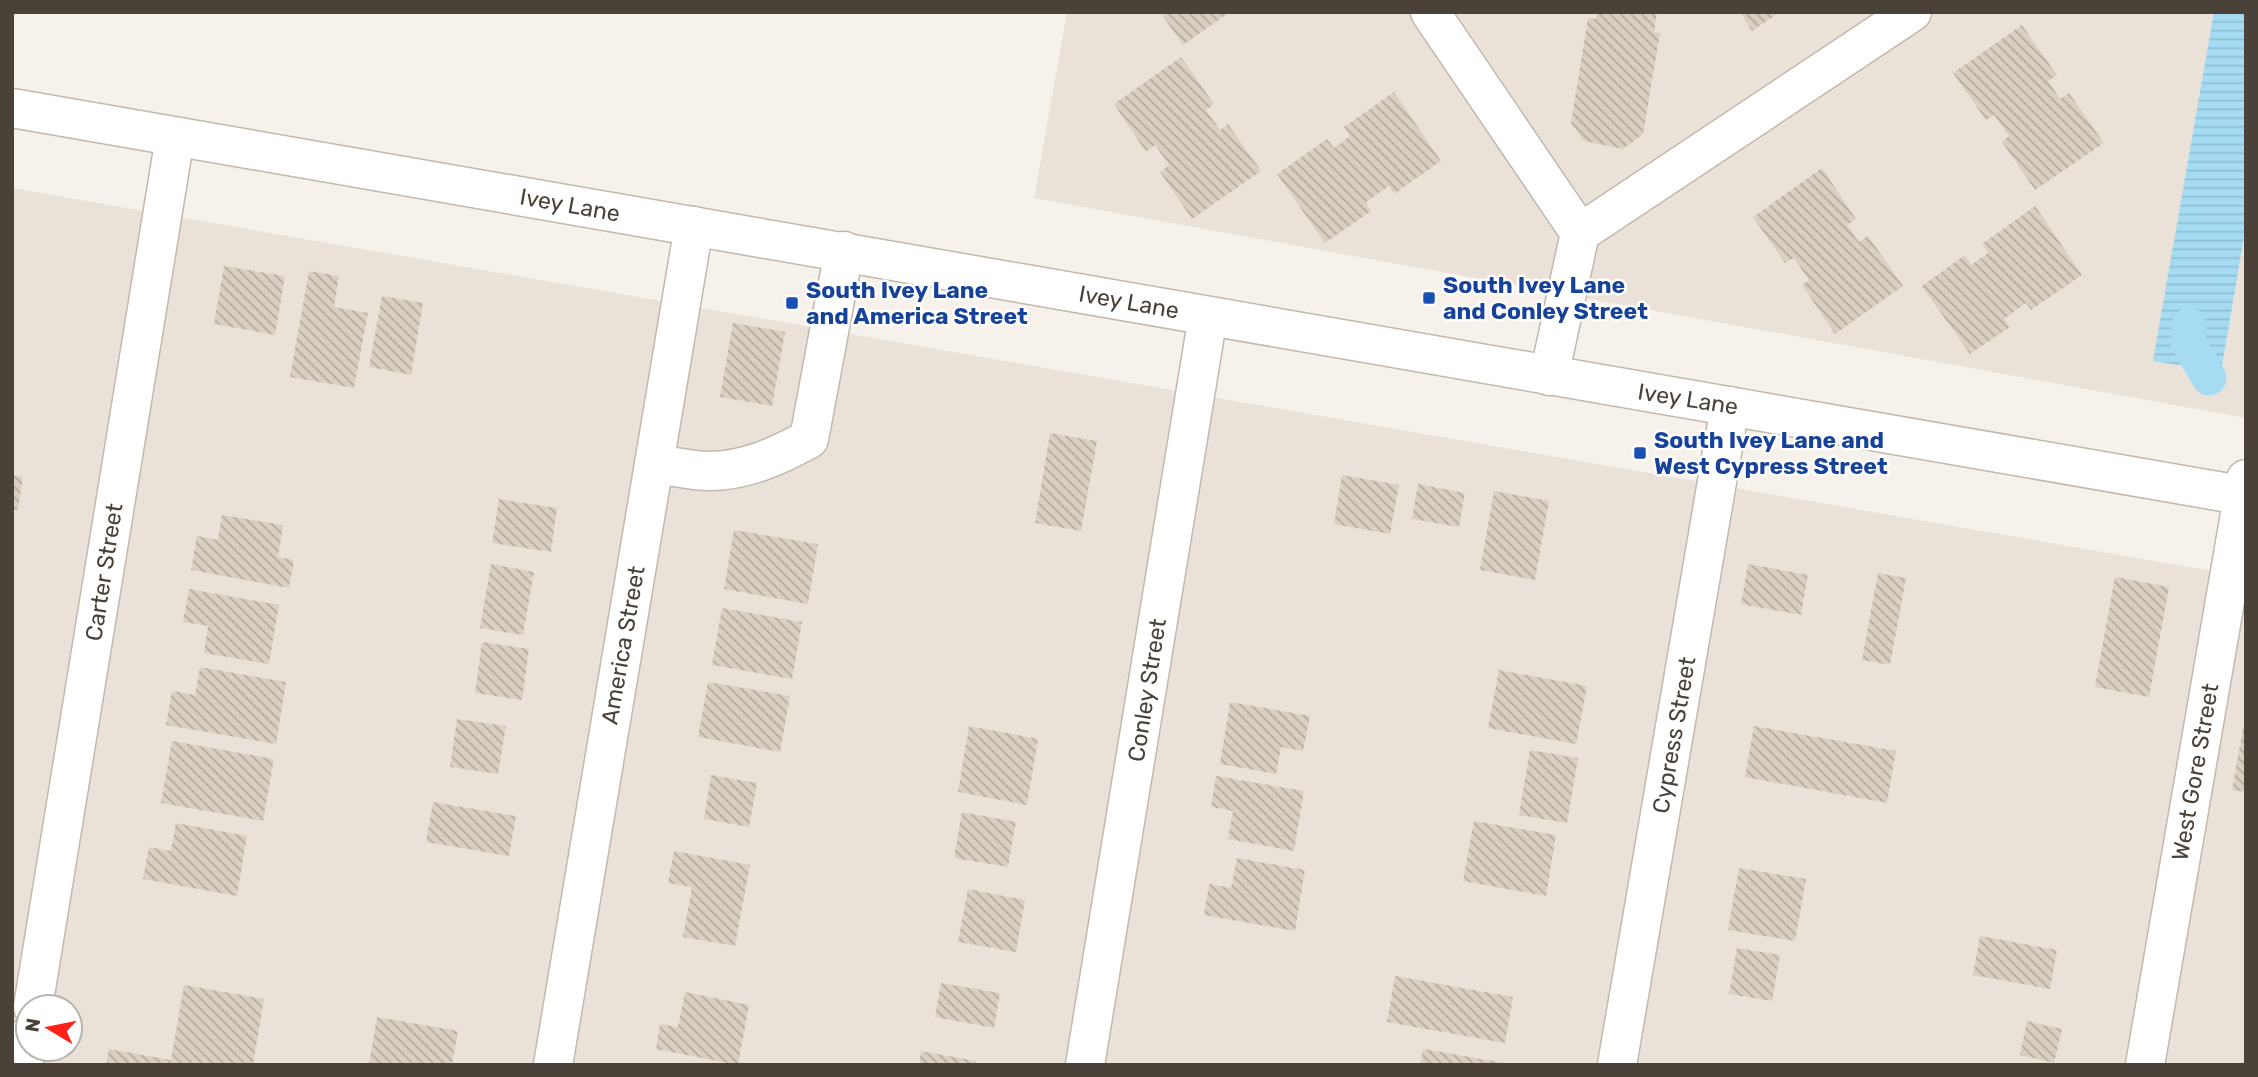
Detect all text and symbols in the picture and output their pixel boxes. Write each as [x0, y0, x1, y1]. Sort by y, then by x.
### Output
street label: Ivey Lane [518, 182, 622, 228]
place label: South Ivey Lane and Conley Street [1443, 271, 1648, 325]
place label: South Ivey Lane and America Street [806, 276, 1028, 330]
street label: Ivey Lane [1077, 279, 1181, 325]
marker: South Ivey Lane and Conley Street [1421, 290, 1437, 306]
marker: South Ivey Lane and America Street [784, 295, 800, 311]
street label: Ivey Lane [1636, 377, 1740, 421]
place label: South Ivey Lane and West Cypress Street [1654, 426, 1888, 480]
marker: South Ivey Lane and West Cypress Street [1632, 445, 1648, 461]
street label: Carter Street [79, 501, 129, 643]
street label: America Street [595, 563, 651, 727]
street label: Conley Street [1122, 616, 1172, 764]
street label: Cypress Street [1646, 654, 1702, 816]
street label: West Gore Street [2166, 681, 2224, 863]
north arrow [14, 993, 84, 1063]
text: N [20, 1016, 45, 1034]

